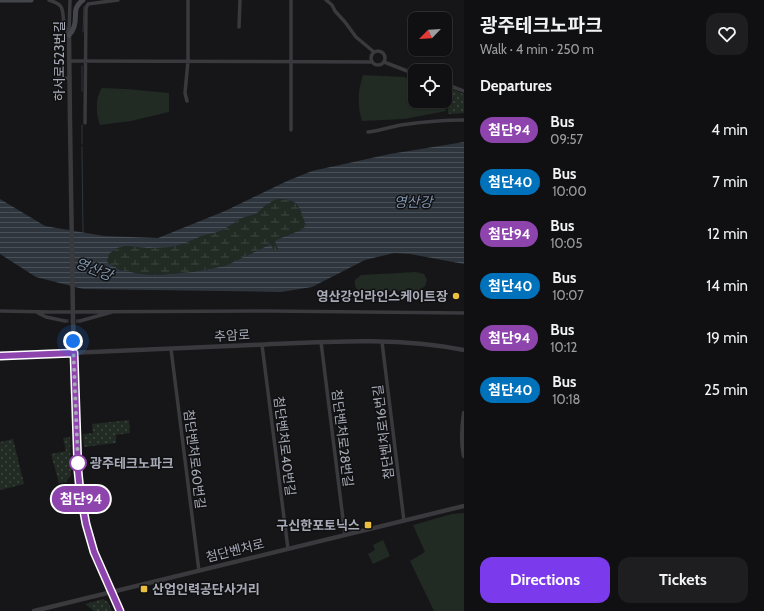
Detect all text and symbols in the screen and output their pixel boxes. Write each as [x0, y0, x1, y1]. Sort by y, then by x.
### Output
north arrow [408, 12, 452, 56]
map controls [408, 12, 452, 108]
button: heart [706, 13, 748, 55]
text: 광주테크노파크 [480, 14, 602, 37]
street label: 하서로523번길 [51, 21, 67, 101]
text: Walk · 4 min · 250 m [480, 41, 594, 57]
button: locate [408, 64, 452, 108]
text: Departures [480, 77, 552, 95]
text: Bus [550, 113, 574, 131]
text: 첨단94 [488, 121, 530, 139]
text: 4 min [711, 121, 748, 139]
text: 09:57 [550, 131, 583, 147]
text: Bus [552, 165, 576, 183]
text: 첨단40 [488, 173, 532, 191]
text: 7 min [712, 173, 748, 191]
text: 10:00 [552, 183, 587, 199]
water label: 영산강 [394, 193, 434, 211]
text: Bus [550, 217, 574, 235]
text: 첨단94 [488, 225, 530, 243]
text: 12 min [707, 225, 748, 243]
text: 10:05 [550, 235, 582, 251]
water label: 영산강 [73, 253, 117, 285]
text: Bus [552, 269, 576, 287]
text: 첨단40 [488, 277, 532, 295]
text: 14 min [706, 277, 748, 295]
text: 10:07 [552, 287, 584, 303]
place label: 영산강인라인스케이트장 [316, 288, 448, 304]
marker: 영산강인라인스케이트장 [451, 291, 461, 301]
text: Bus [550, 321, 574, 339]
street label: 추암로 [214, 326, 250, 344]
text: 첨단94 [488, 329, 530, 347]
text: 19 min [706, 329, 748, 347]
your location [63, 331, 83, 351]
text: 10:12 [550, 339, 577, 355]
text: Bus [552, 373, 576, 391]
text: 첨단40 [488, 381, 532, 399]
text: 25 min [704, 381, 748, 399]
street label: 첨단벤처로16번길 [369, 384, 397, 480]
street label: 첨단벤처로28번길 [329, 388, 357, 488]
text: 10:18 [552, 391, 580, 407]
street label: 첨단벤처로40번길 [271, 395, 299, 497]
street label: 첨단벤처로60번길 [181, 408, 209, 510]
marker: 광주테크노파크 [69, 454, 87, 472]
place label: 광주테크노파크 [90, 455, 174, 471]
line badge: 첨단94 [53, 486, 109, 512]
text: 첨단94 [60, 490, 102, 508]
place label: 구신한포토닉스 [276, 517, 360, 533]
marker: 구신한포토닉스 [363, 520, 373, 530]
street label: 첨단벤처로 [204, 535, 266, 565]
button: Directions [480, 557, 610, 603]
button: Tickets [618, 557, 748, 603]
place label: 산업인력공단사거리 [152, 581, 260, 597]
marker: 산업인력공단사거리 [139, 584, 149, 594]

